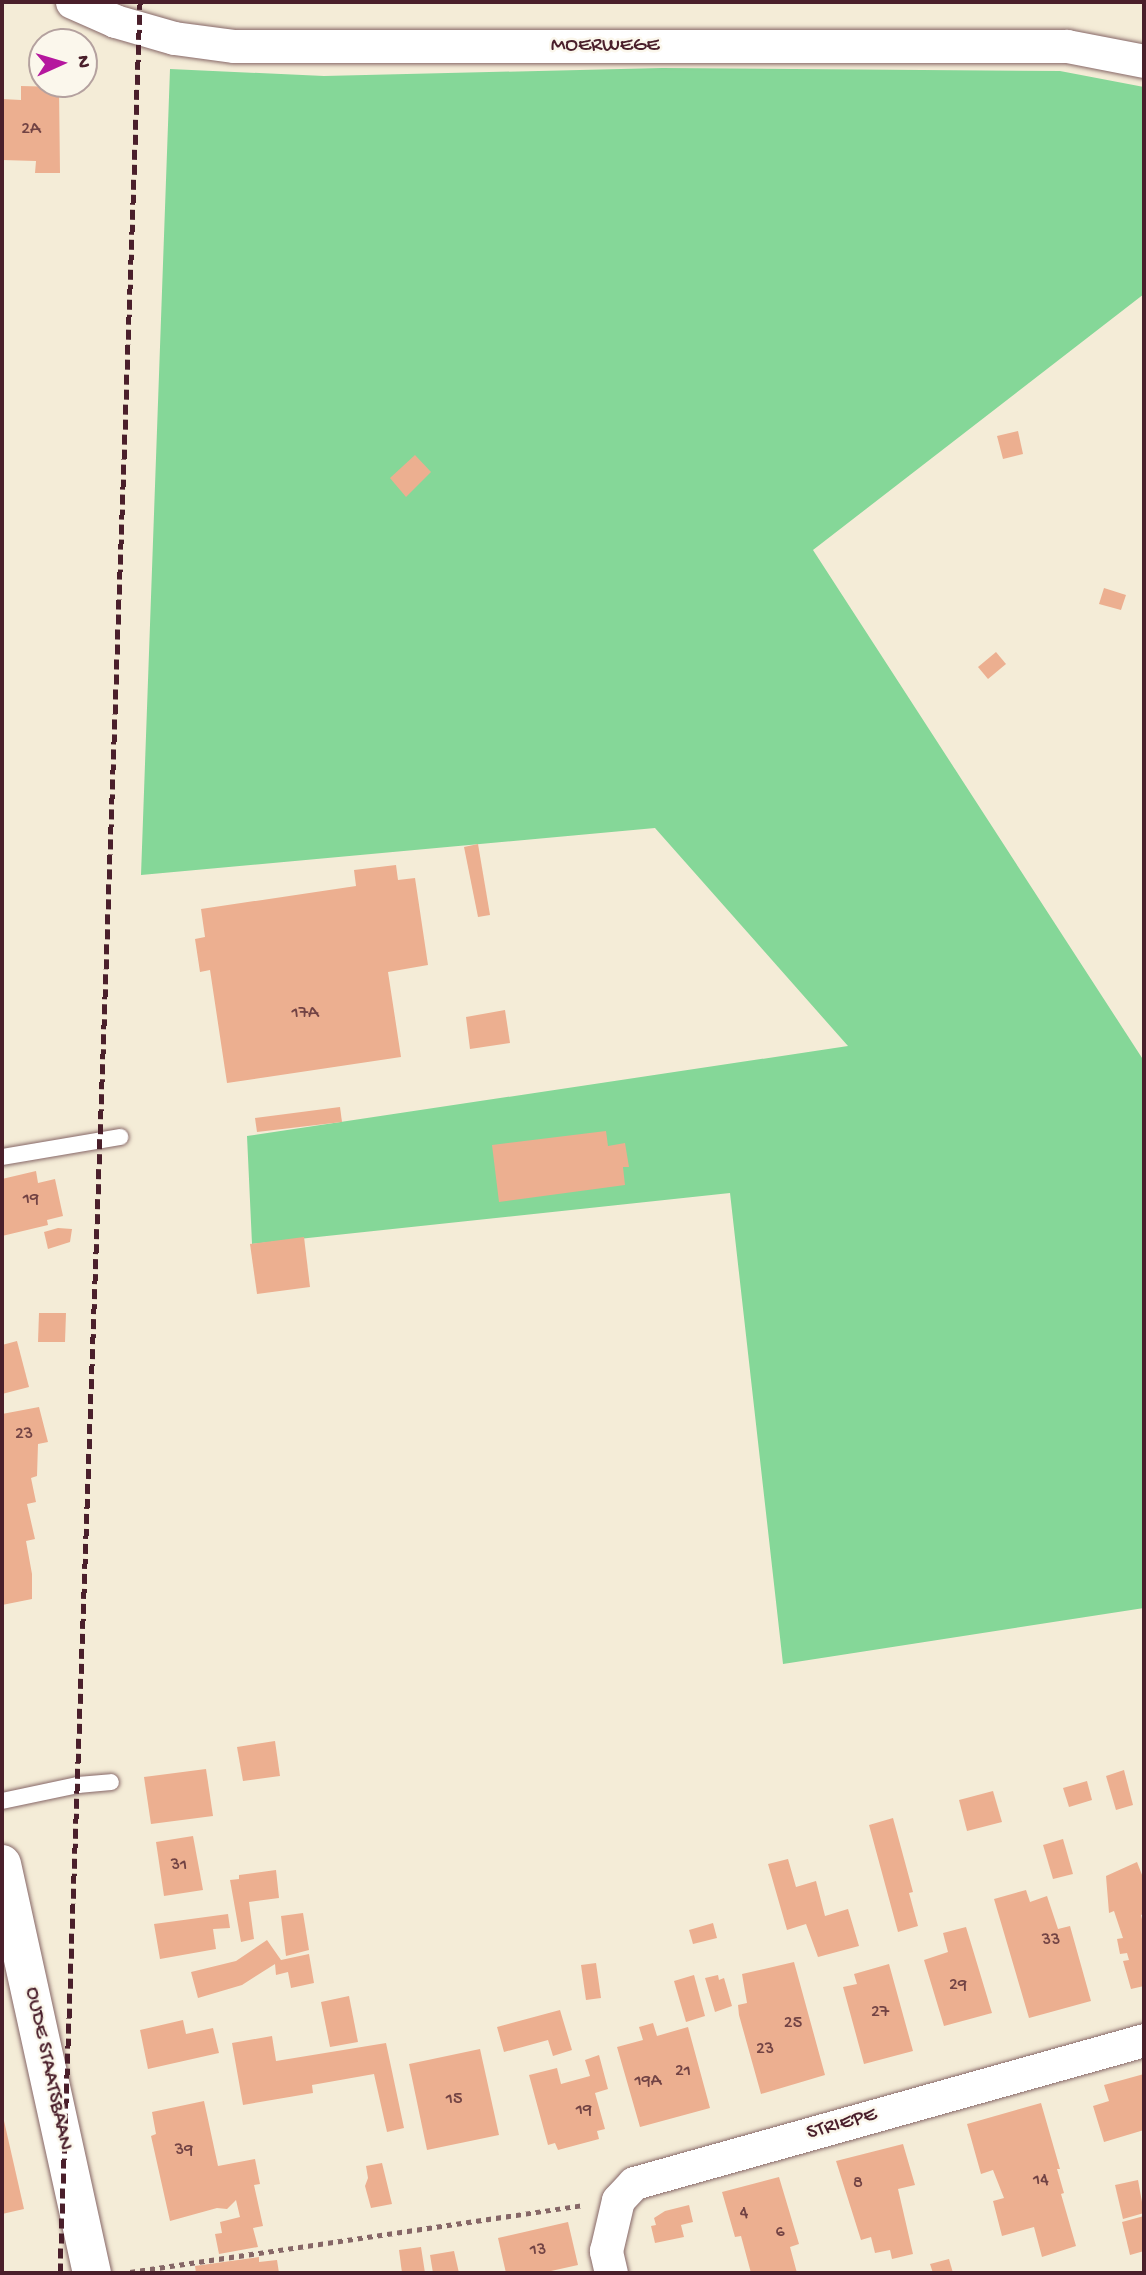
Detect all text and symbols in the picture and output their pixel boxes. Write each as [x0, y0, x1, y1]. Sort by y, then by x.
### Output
north arrow [28, 28, 98, 98]
street label: MOERWEGE [551, 34, 659, 60]
text: N [71, 55, 94, 69]
house number: 2A [21, 119, 41, 141]
house number: 17A [291, 1003, 319, 1025]
house number: 19 [23, 1189, 39, 1211]
house number: 23 [15, 1424, 33, 1446]
house number: 31 [171, 1855, 187, 1877]
house number: 33 [1042, 1930, 1060, 1952]
house number: 29 [949, 1975, 967, 1997]
street label: OUDE STAATSBAAN [17, 1985, 77, 2153]
house number: 27 [871, 2002, 889, 2024]
house number: 25 [784, 2013, 802, 2035]
house number: 23 [756, 2039, 774, 2061]
house number: 21 [675, 2061, 691, 2083]
house number: 19A [635, 2071, 661, 2093]
house number: 15 [446, 2089, 462, 2111]
house number: 19 [576, 2100, 592, 2122]
street label: STRIEPE [804, 2103, 880, 2147]
house number: 39 [175, 2140, 193, 2162]
house number: 14 [1033, 2170, 1049, 2192]
house number: 8 [853, 2173, 863, 2195]
house number: 4 [740, 2203, 748, 2225]
house number: 6 [775, 2222, 785, 2244]
house number: 13 [530, 2240, 546, 2262]

